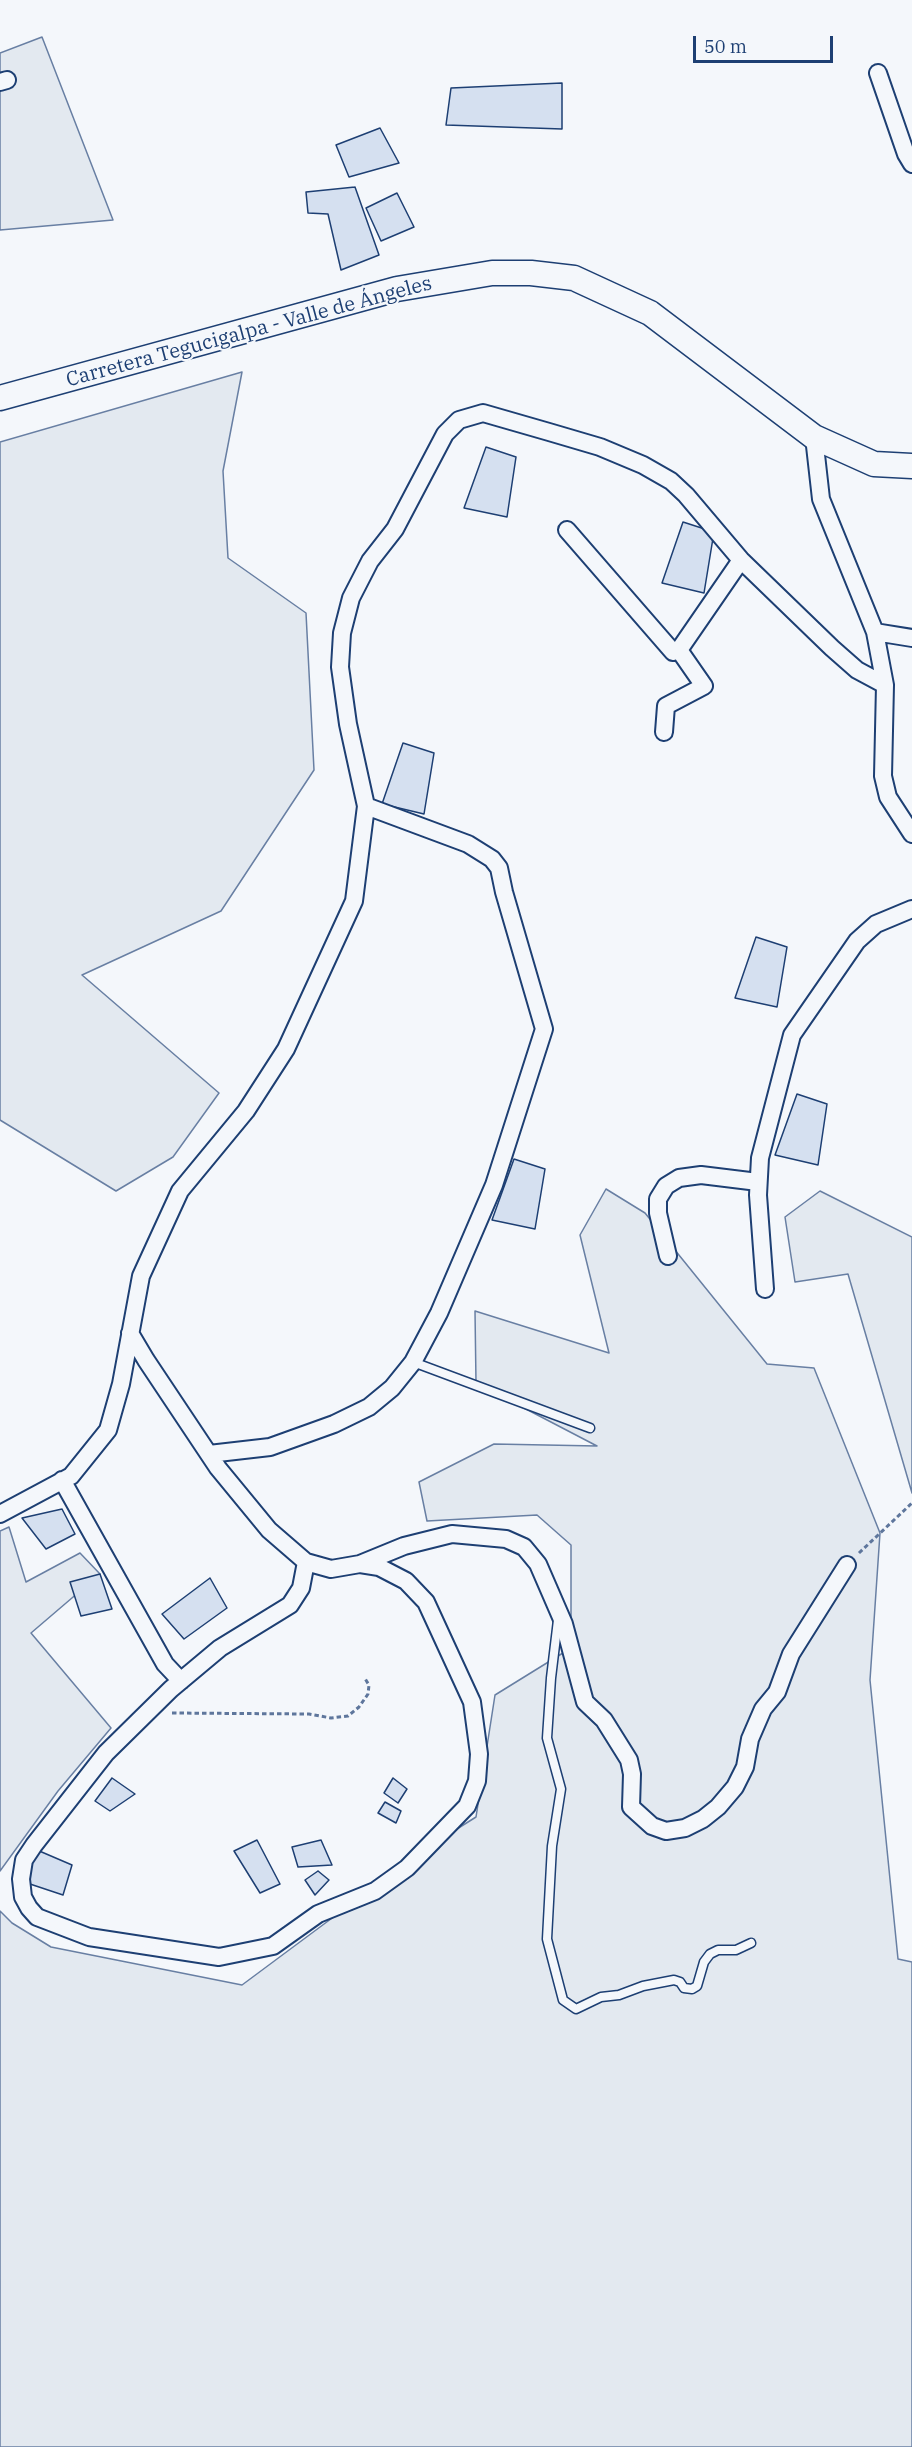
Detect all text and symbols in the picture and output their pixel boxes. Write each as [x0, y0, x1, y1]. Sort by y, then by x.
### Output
scale bar [696, 24, 836, 62]
text: 50 m [704, 35, 747, 58]
street label: Carretera Tegucigalpa - Valle de Ángeles [64, 272, 434, 392]

